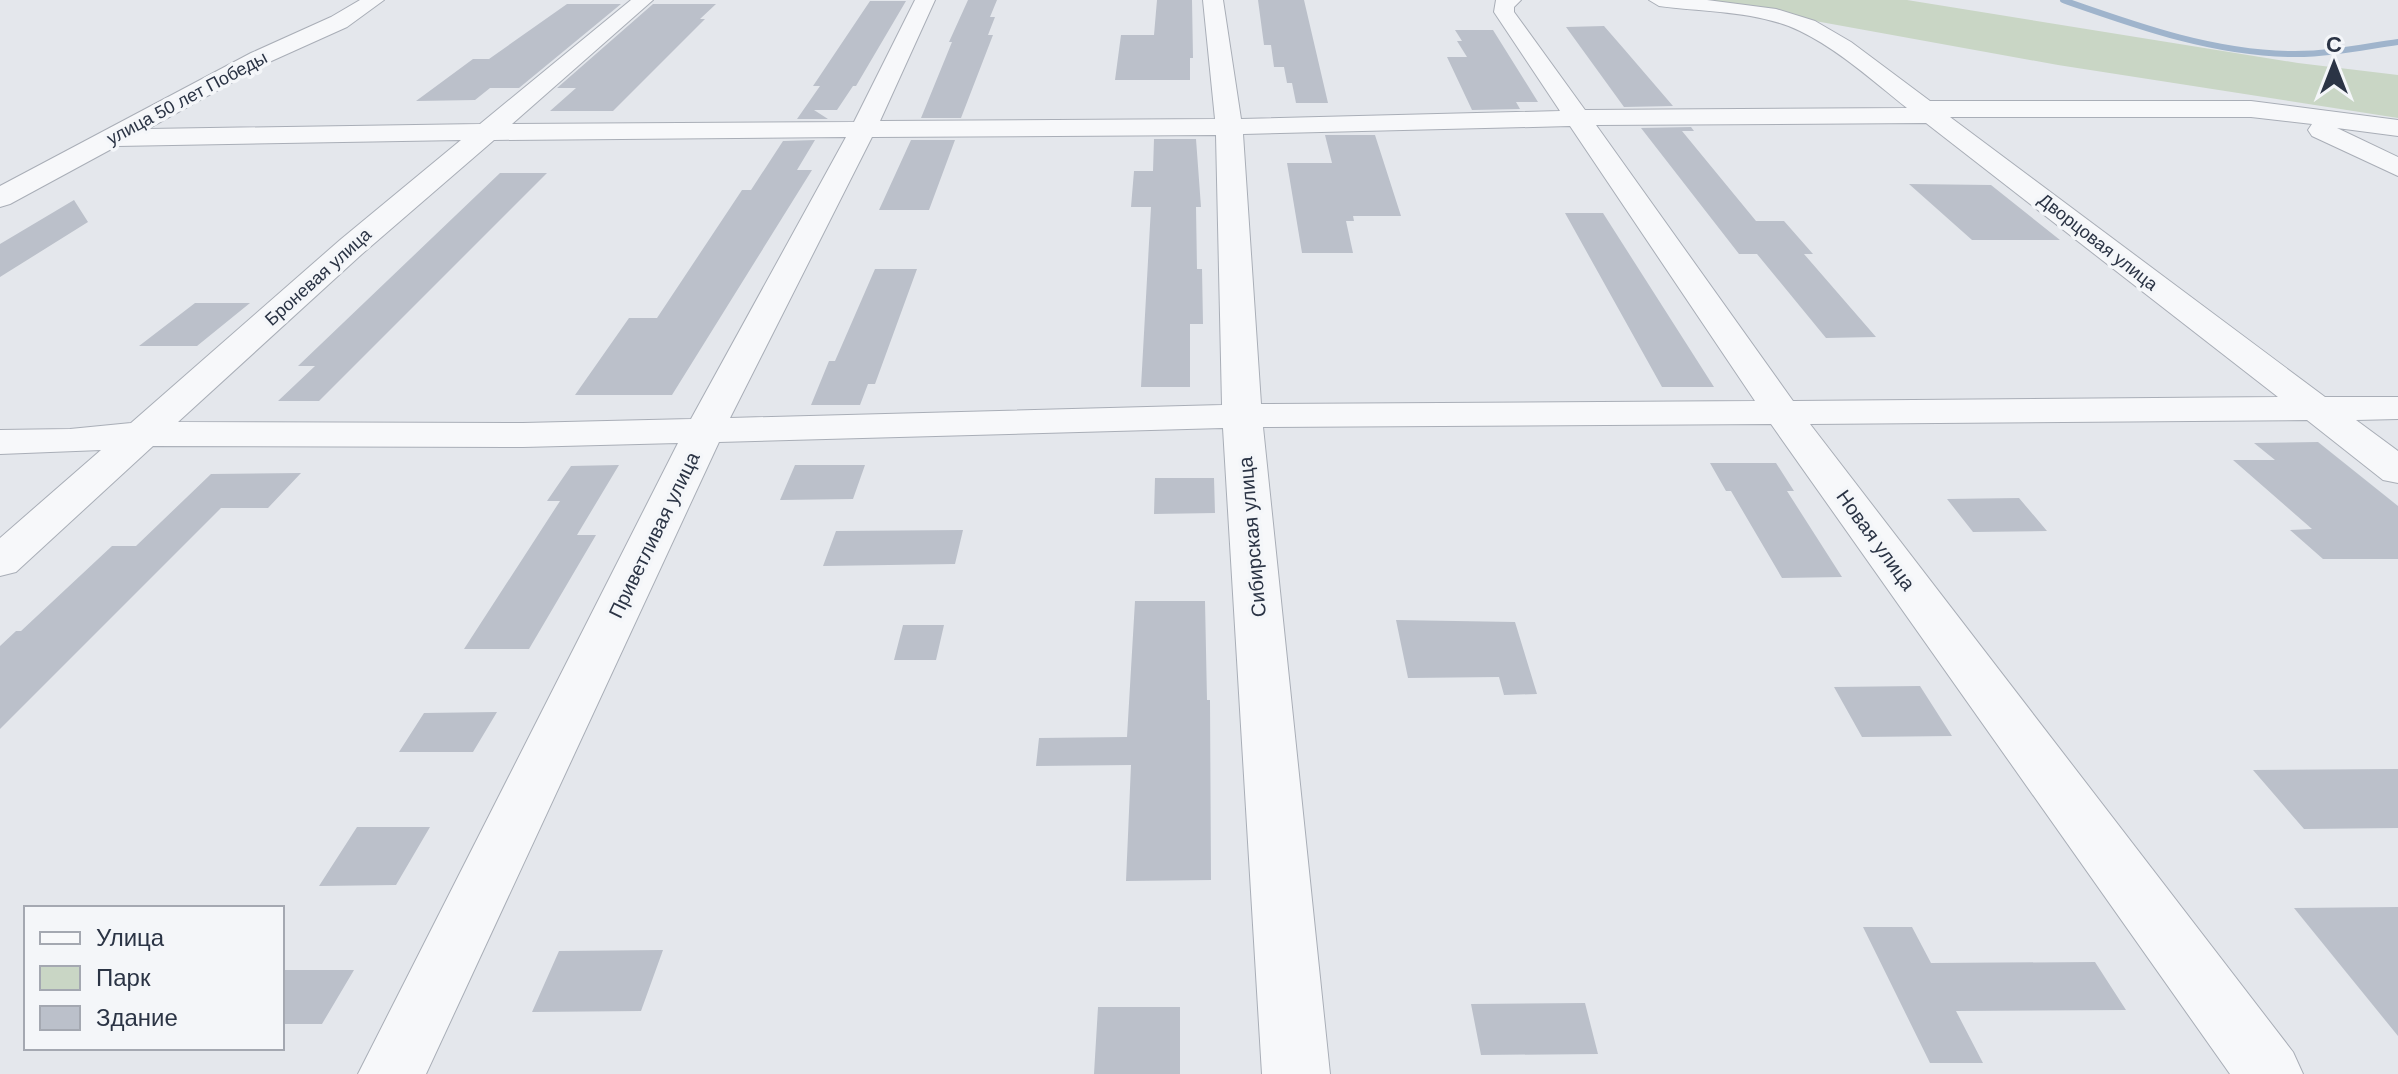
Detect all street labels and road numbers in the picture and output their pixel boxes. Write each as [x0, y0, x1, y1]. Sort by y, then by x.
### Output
street label: улица 50 лет Победы [103, 47, 271, 149]
street label: Дворцовая улица [2035, 189, 2162, 295]
street label: Броневая улица [261, 224, 376, 330]
street label: Приветливая улица [604, 448, 704, 622]
street label: Сибирская улица [1234, 455, 1270, 618]
street label: Новая улица [1832, 486, 1920, 595]

